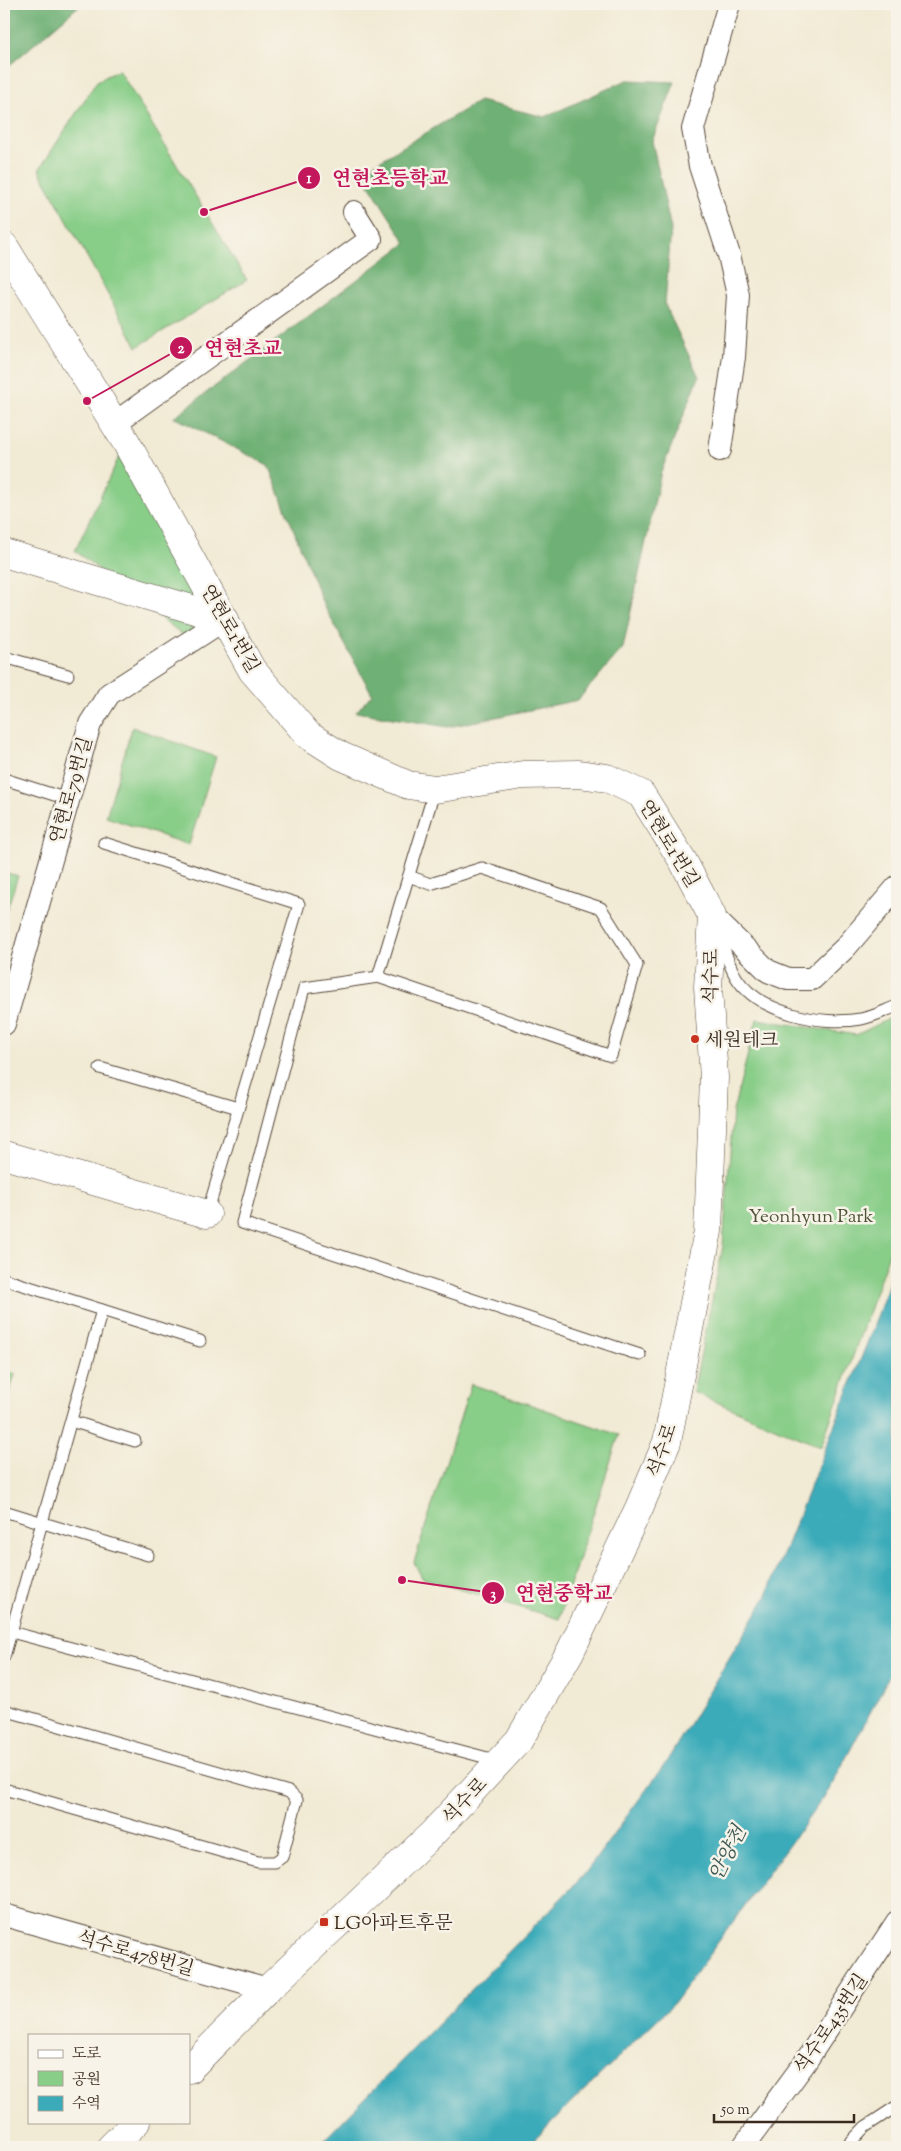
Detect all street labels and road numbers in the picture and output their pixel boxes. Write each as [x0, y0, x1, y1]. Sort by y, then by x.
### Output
street label: 연현로1번길 [193, 580, 265, 679]
street label: 연현로79번길 [44, 734, 101, 847]
street label: 연현로1번길 [631, 795, 705, 893]
street label: 석수로 [699, 948, 726, 1004]
street label: 석수로 [642, 1420, 685, 1481]
street label: 석수로 [437, 1772, 494, 1831]
street label: 석수로478번길 [74, 1925, 197, 1984]
street label: 석수로435번길 [789, 1969, 876, 2080]

